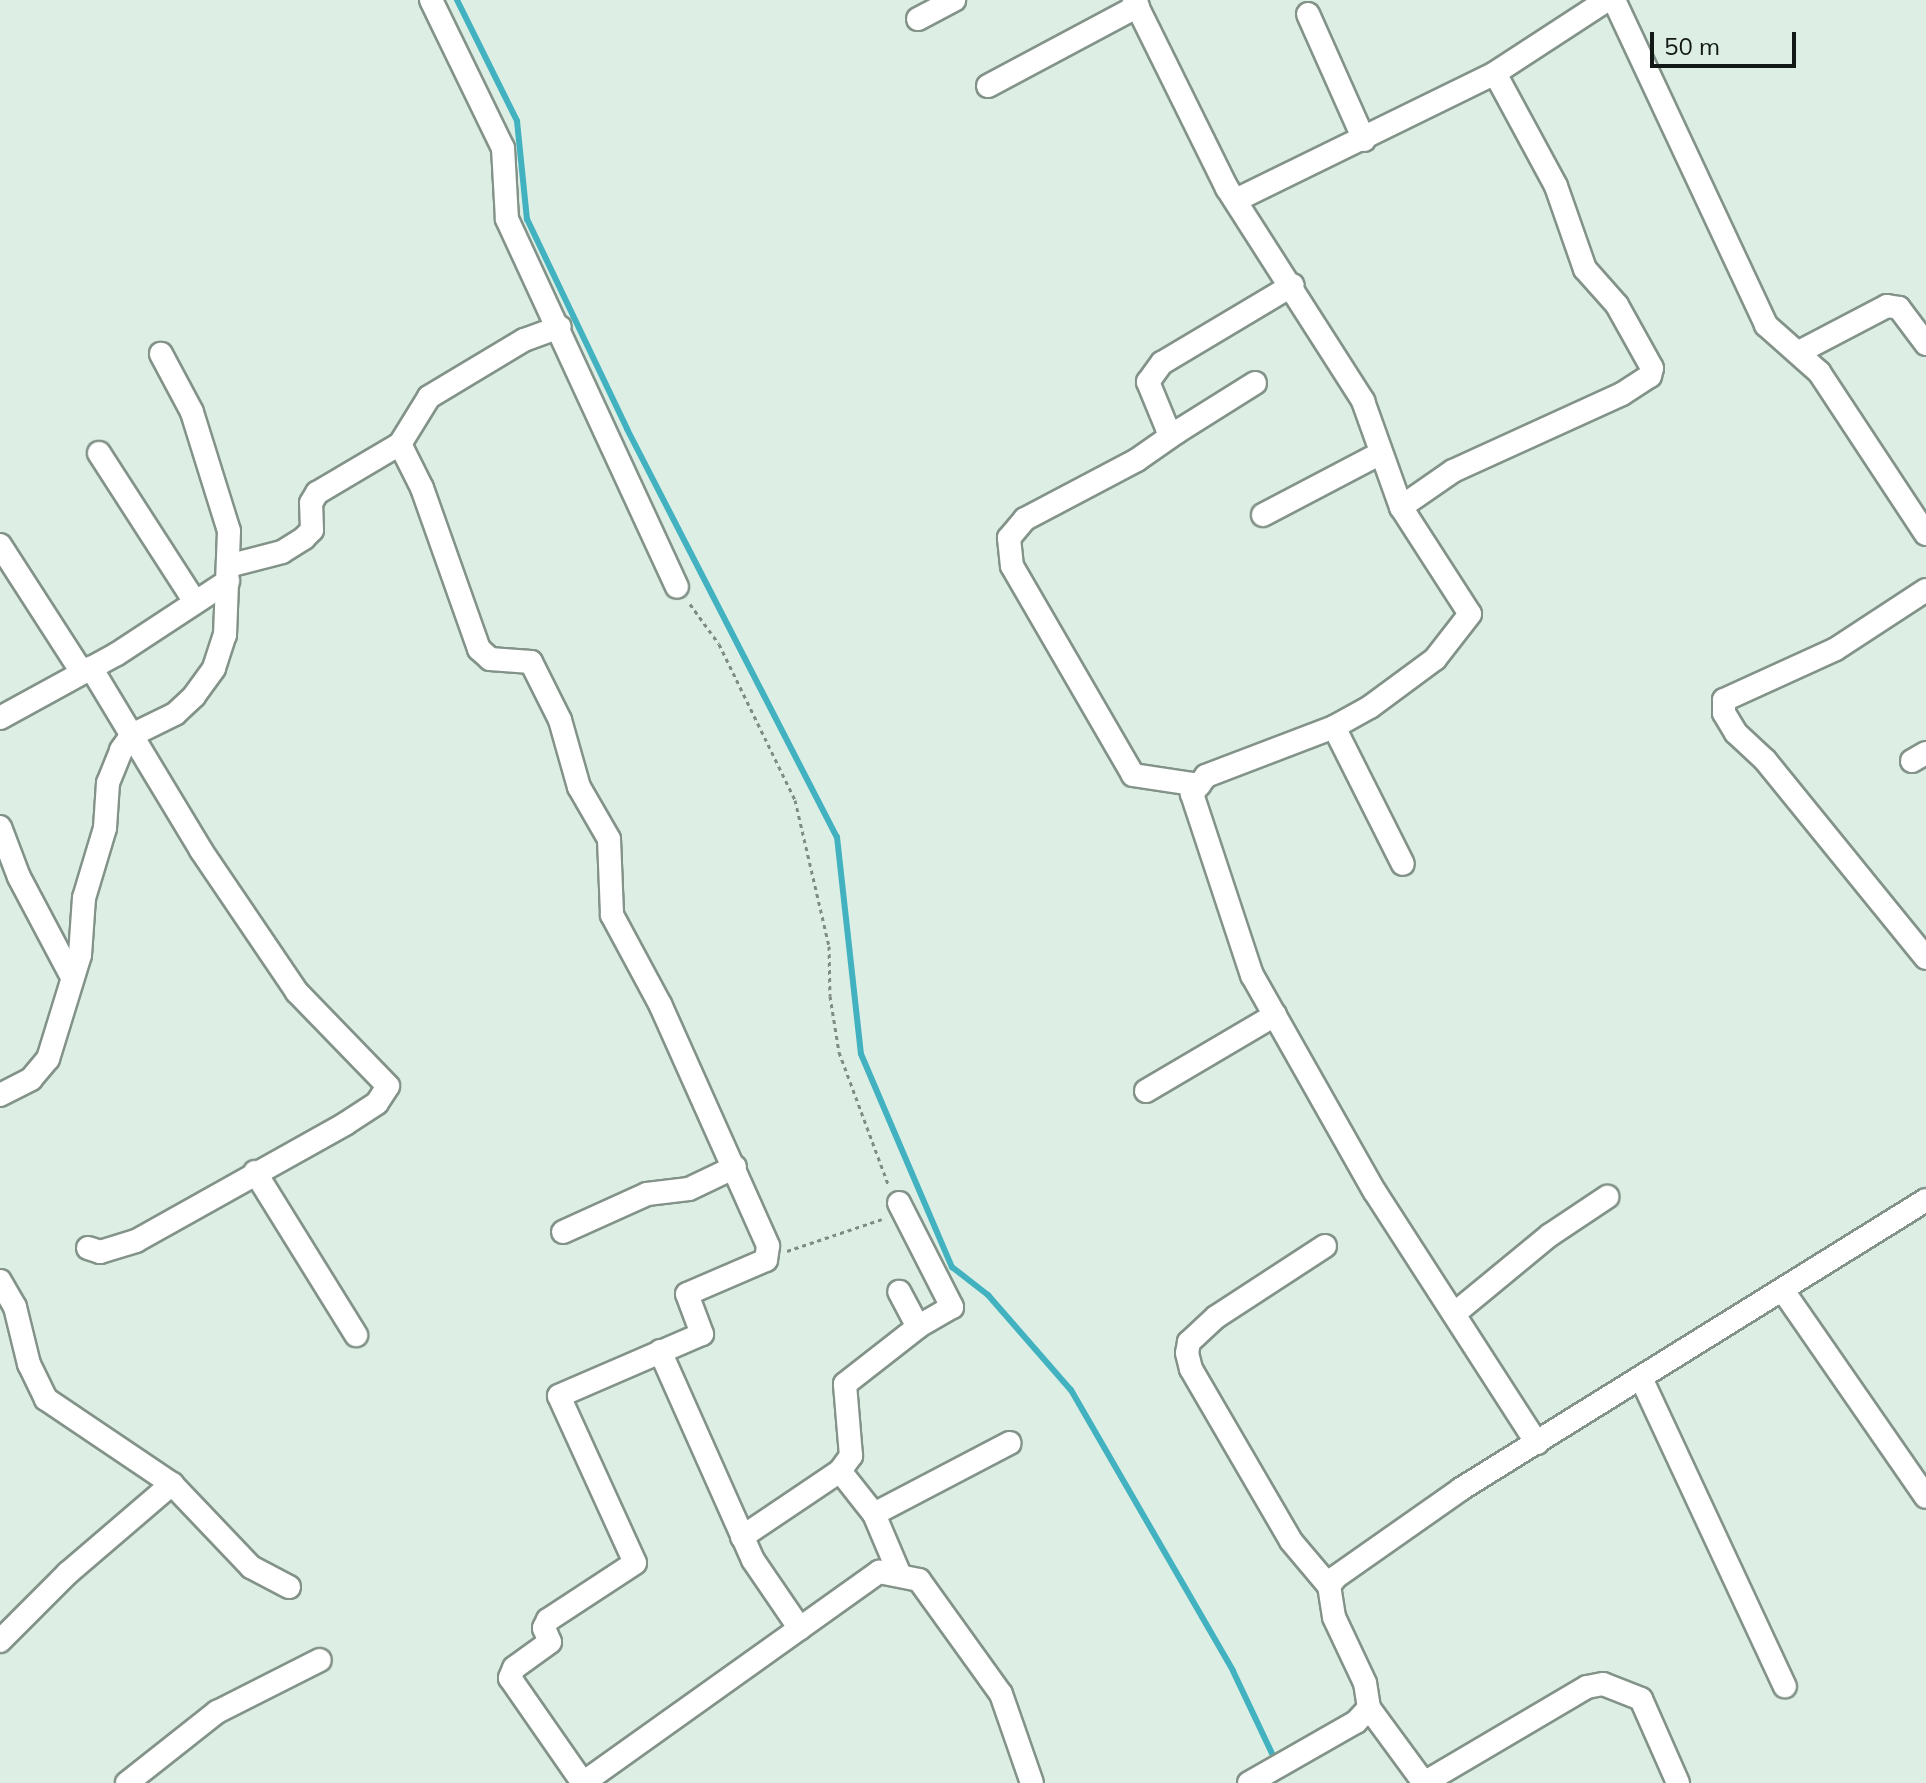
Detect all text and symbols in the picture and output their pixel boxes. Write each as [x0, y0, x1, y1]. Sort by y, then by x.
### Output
scale bar [1654, 16, 1800, 66]
text: 50 m [1664, 31, 1720, 61]

